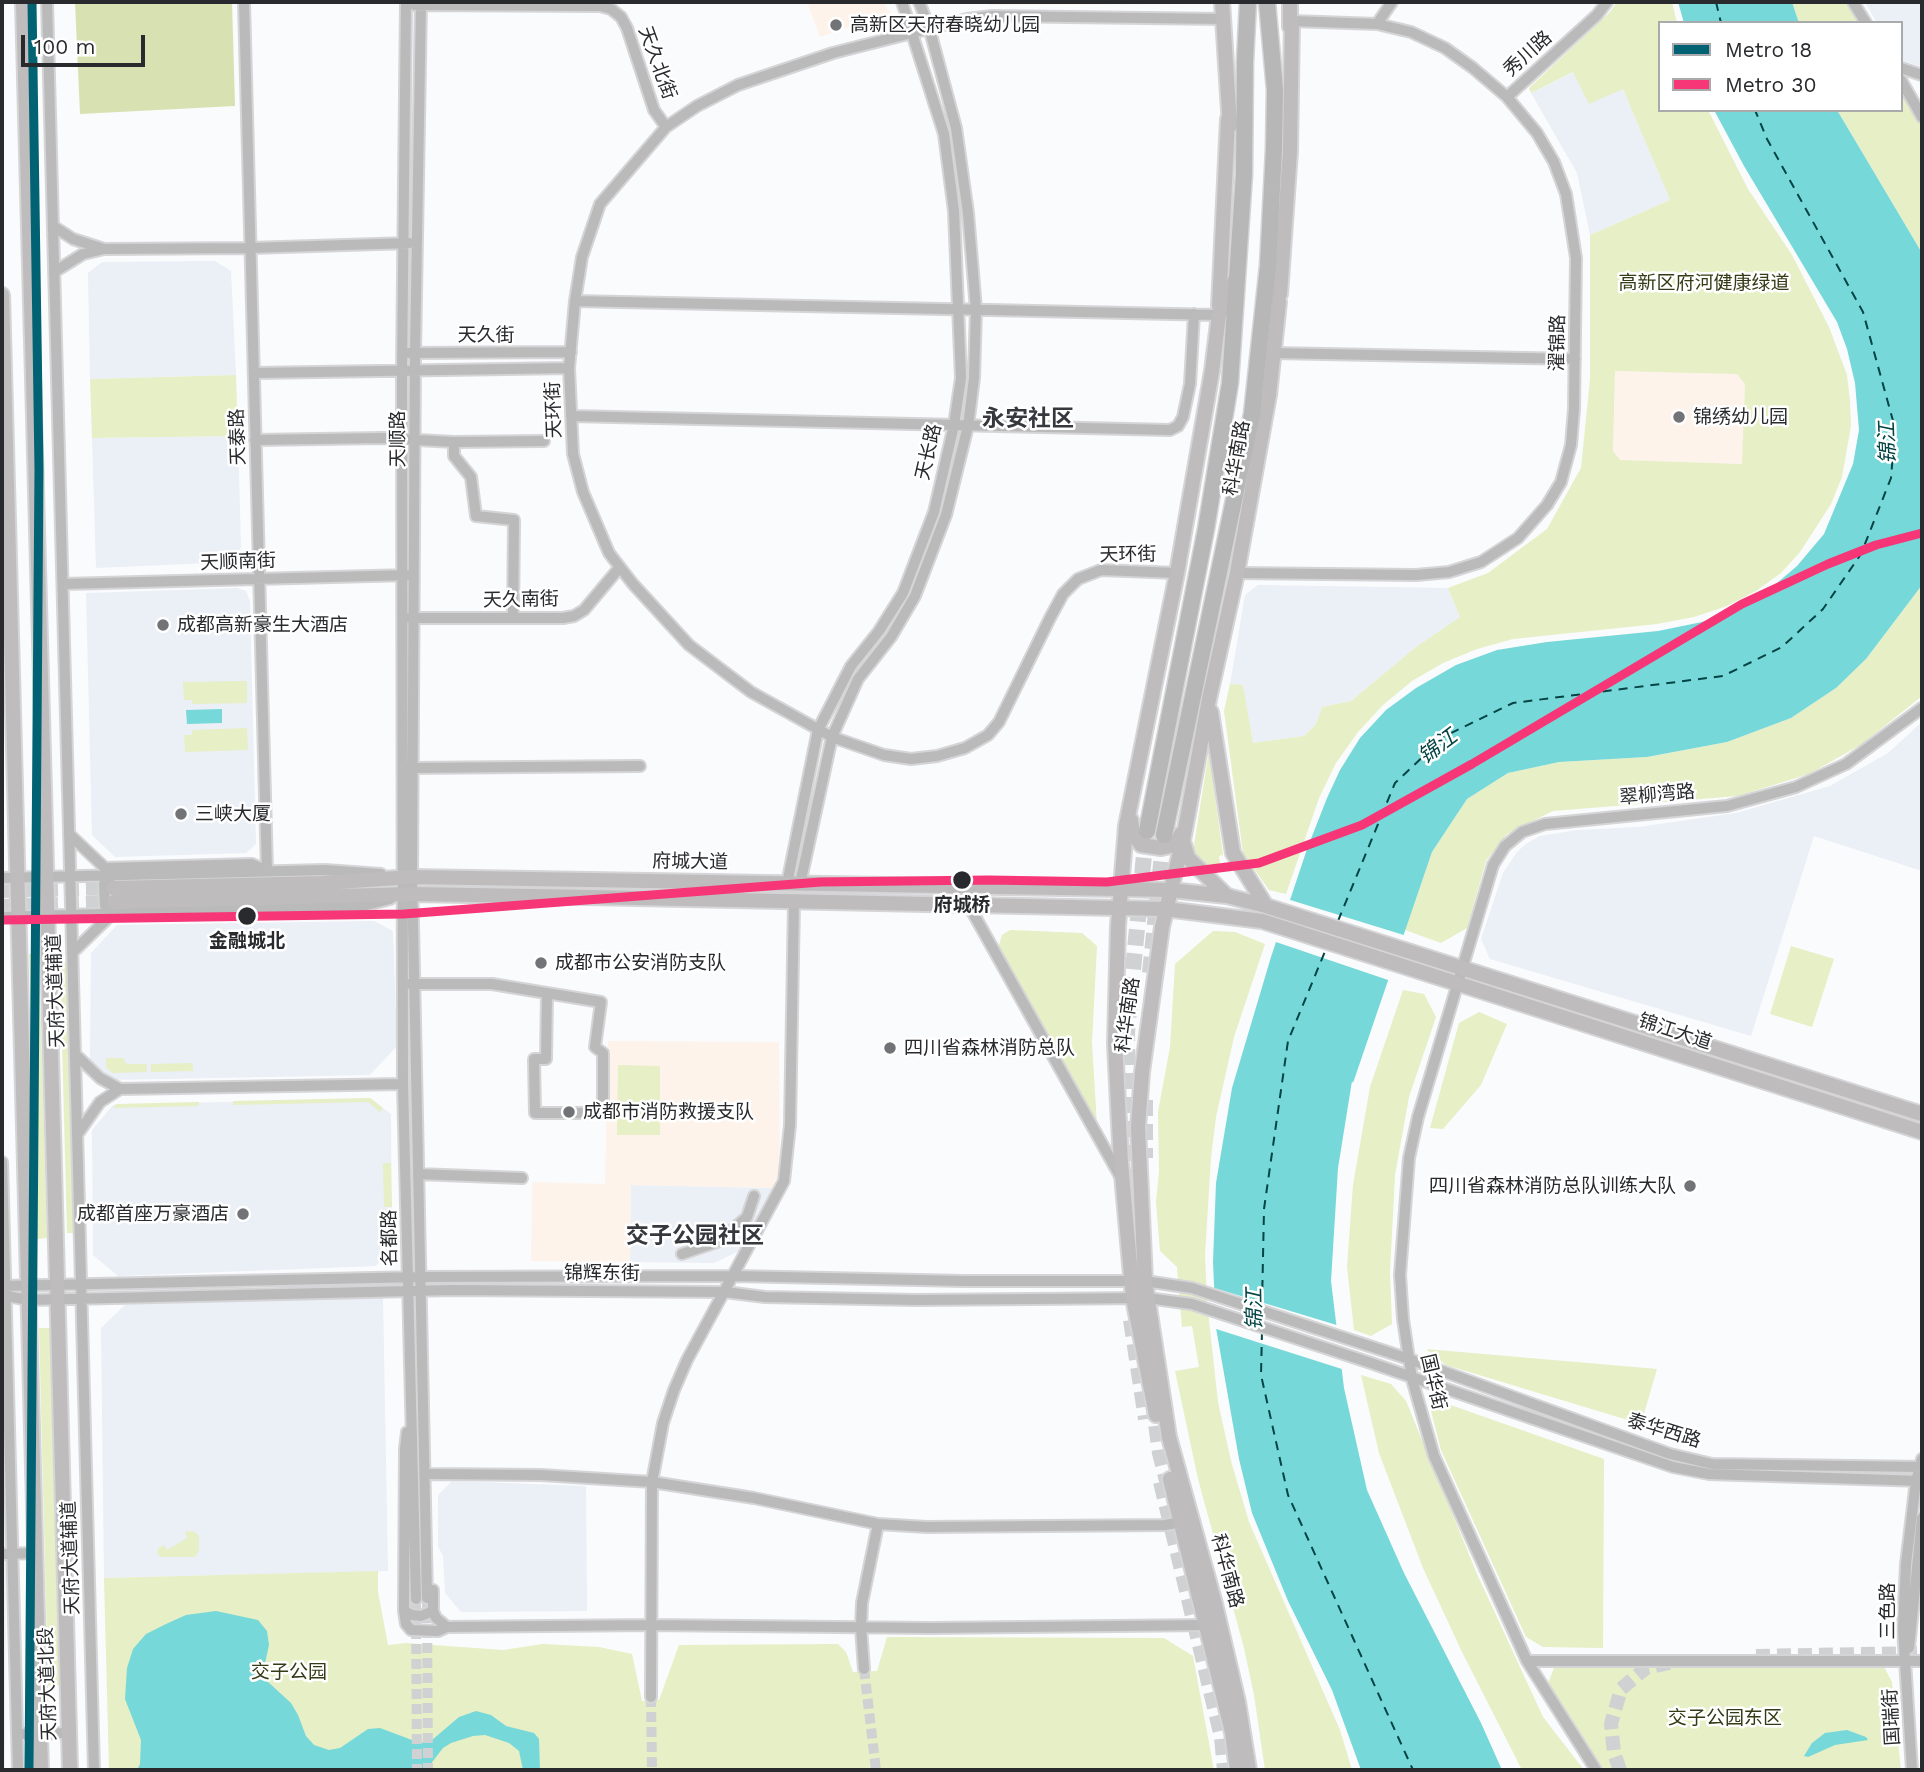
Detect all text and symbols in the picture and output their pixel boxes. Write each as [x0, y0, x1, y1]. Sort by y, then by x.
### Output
place label: 高新区天府春晓幼儿园 [850, 14, 1040, 36]
marker: 高新区天府春晓幼儿园 [828, 17, 844, 33]
scale bar [24, 21, 149, 65]
legend [1658, 21, 1903, 112]
street label: 天久北街 [633, 23, 681, 103]
street label: 秀川路 [1499, 26, 1557, 82]
text: 100 m [34, 34, 96, 59]
text: Metro 18 [1725, 37, 1812, 62]
text: Metro 30 [1725, 72, 1817, 97]
park label: 高新区府河健康绿道 [1619, 272, 1789, 294]
street label: 濯锦路 [1546, 314, 1570, 372]
street label: 天久街 [458, 324, 514, 346]
street label: 天环街 [542, 381, 566, 439]
district label: 永安社区 [982, 405, 1074, 433]
place label: 锦绣幼儿园 [1693, 406, 1788, 428]
street label: 天泰路 [226, 408, 250, 466]
marker: 锦绣幼儿园 [1671, 409, 1687, 425]
street label: 天顺路 [387, 411, 409, 467]
street label: 科华南路 [1219, 419, 1255, 497]
street label: 天长路 [911, 422, 947, 482]
water label: 锦江 [1875, 422, 1901, 464]
street label: 天环街 [1099, 543, 1157, 567]
street label: 天顺南街 [200, 549, 276, 575]
street label: 天久南街 [483, 588, 559, 612]
place label: 成都高新豪生大酒店 [177, 614, 348, 636]
marker: 成都高新豪生大酒店 [155, 617, 171, 633]
water label: 锦江 [1414, 724, 1462, 770]
street label: 翠柳湾路 [1618, 780, 1696, 810]
place label: 三峡大厦 [195, 803, 271, 825]
marker: 三峡大厦 [173, 806, 189, 822]
street label: 府城大道 [652, 850, 728, 874]
marker: 府城桥 [951, 869, 973, 891]
place label: 府城桥 [934, 894, 990, 916]
marker: 金融城北 [236, 905, 258, 927]
place label: 金融城北 [209, 930, 285, 952]
street label: 天府大道辅道 [43, 934, 69, 1048]
place label: 成都市公安消防支队 [555, 952, 726, 974]
marker: 成都市公安消防支队 [533, 955, 549, 971]
street label: 科华南路 [1111, 976, 1145, 1054]
street label: 锦江大道 [1635, 1009, 1715, 1055]
place label: 四川省森林消防总队 [904, 1037, 1075, 1059]
marker: 四川省森林消防总队 [882, 1040, 898, 1056]
place label: 成都市消防救援支队 [583, 1101, 754, 1123]
marker: 成都市消防救援支队 [561, 1104, 577, 1120]
place label: 四川省森林消防总队训练大队 [1429, 1175, 1676, 1197]
marker: 四川省森林消防总队训练大队 [1682, 1178, 1698, 1194]
place label: 成都首座万豪酒店 [77, 1203, 229, 1225]
marker: 成都首座万豪酒店 [235, 1206, 251, 1222]
street label: 名都路 [378, 1209, 402, 1267]
district label: 交子公园社区 [626, 1222, 764, 1250]
street label: 锦辉东街 [564, 1262, 640, 1284]
water label: 锦江 [1242, 1288, 1268, 1330]
street label: 国华街 [1415, 1352, 1451, 1412]
street label: 泰华西路 [1624, 1409, 1704, 1453]
street label: 天府大道辅道 [58, 1501, 84, 1615]
street label: 科华南路 [1206, 1531, 1248, 1611]
street label: 三色路 [1877, 1583, 1899, 1639]
street label: 天府大道北段 [35, 1627, 61, 1741]
park label: 交子公园 [251, 1661, 327, 1683]
street label: 国瑞街 [1879, 1688, 1905, 1746]
park label: 交子公园东区 [1668, 1707, 1782, 1729]

